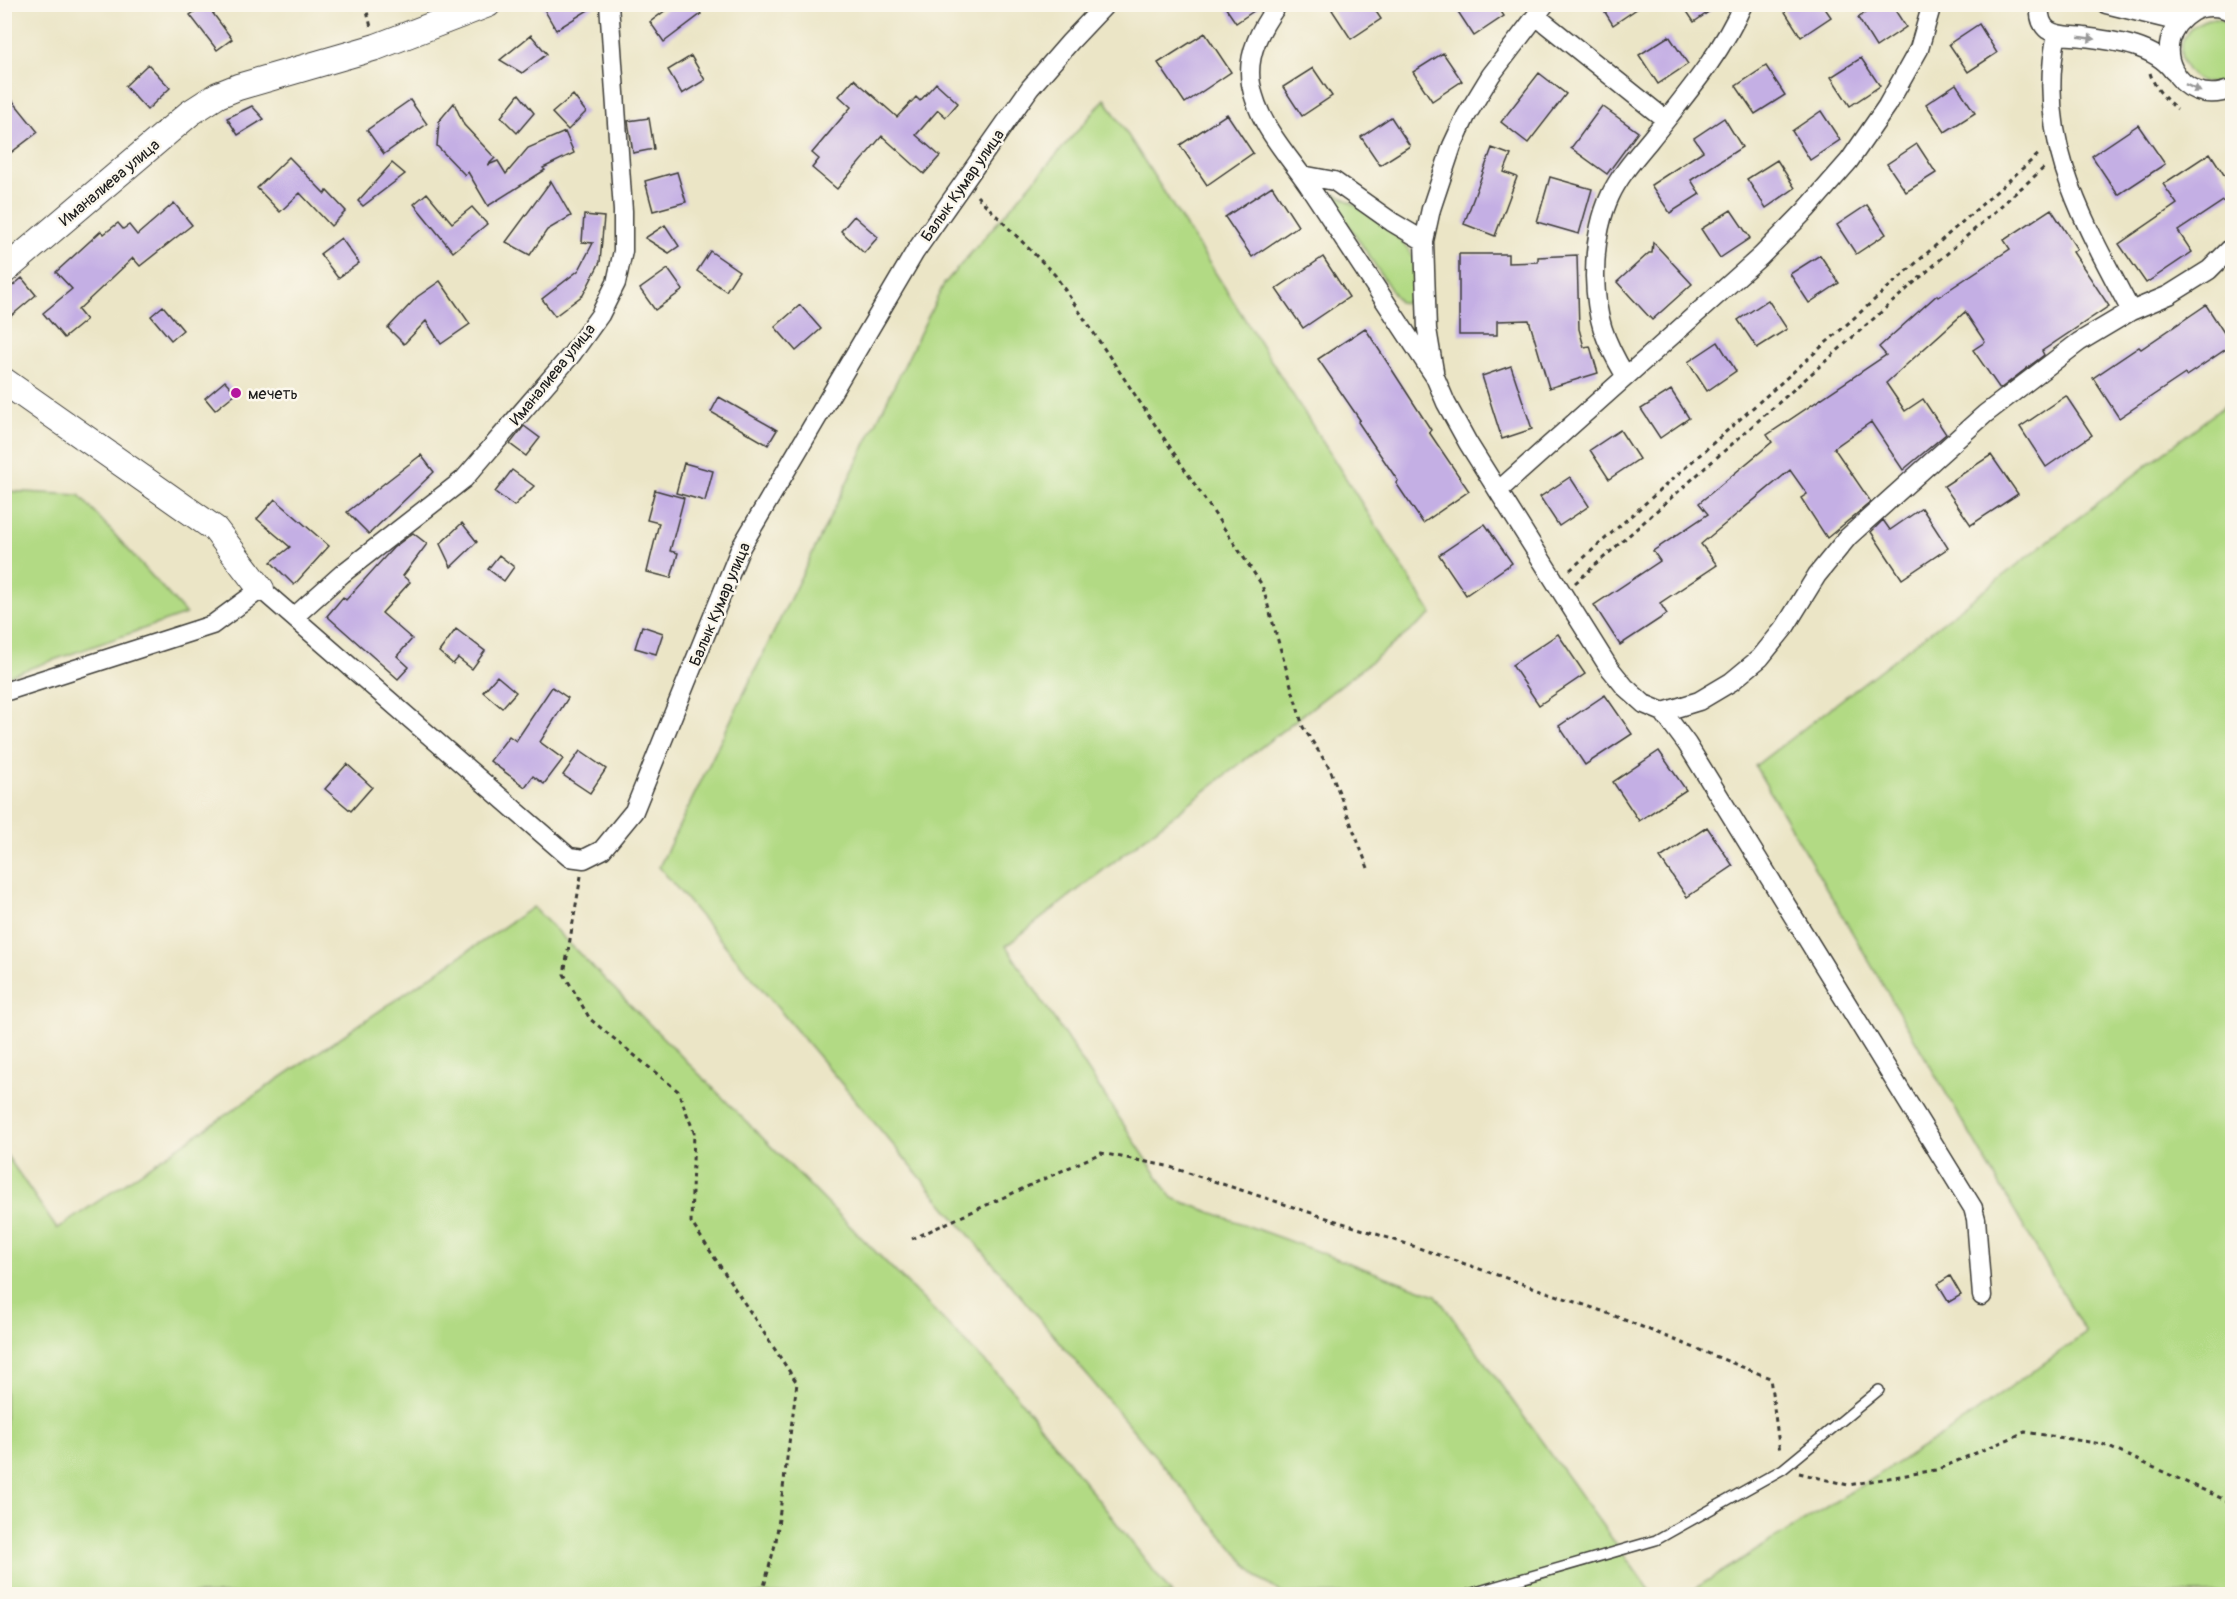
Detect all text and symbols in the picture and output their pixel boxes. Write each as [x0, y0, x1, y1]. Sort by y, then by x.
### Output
one-way arrow [2078, 33, 2097, 42]
one-way arrow [2184, 83, 2202, 93]
street label: Балык Кумар улица [917, 126, 1009, 246]
street label: Иманалиева улица [55, 135, 164, 231]
street label: Иманалиева улица [506, 320, 600, 430]
place label: мечеть [248, 384, 298, 404]
marker: мечеть [229, 386, 243, 400]
street label: Балык Кумар улица [685, 540, 755, 669]

